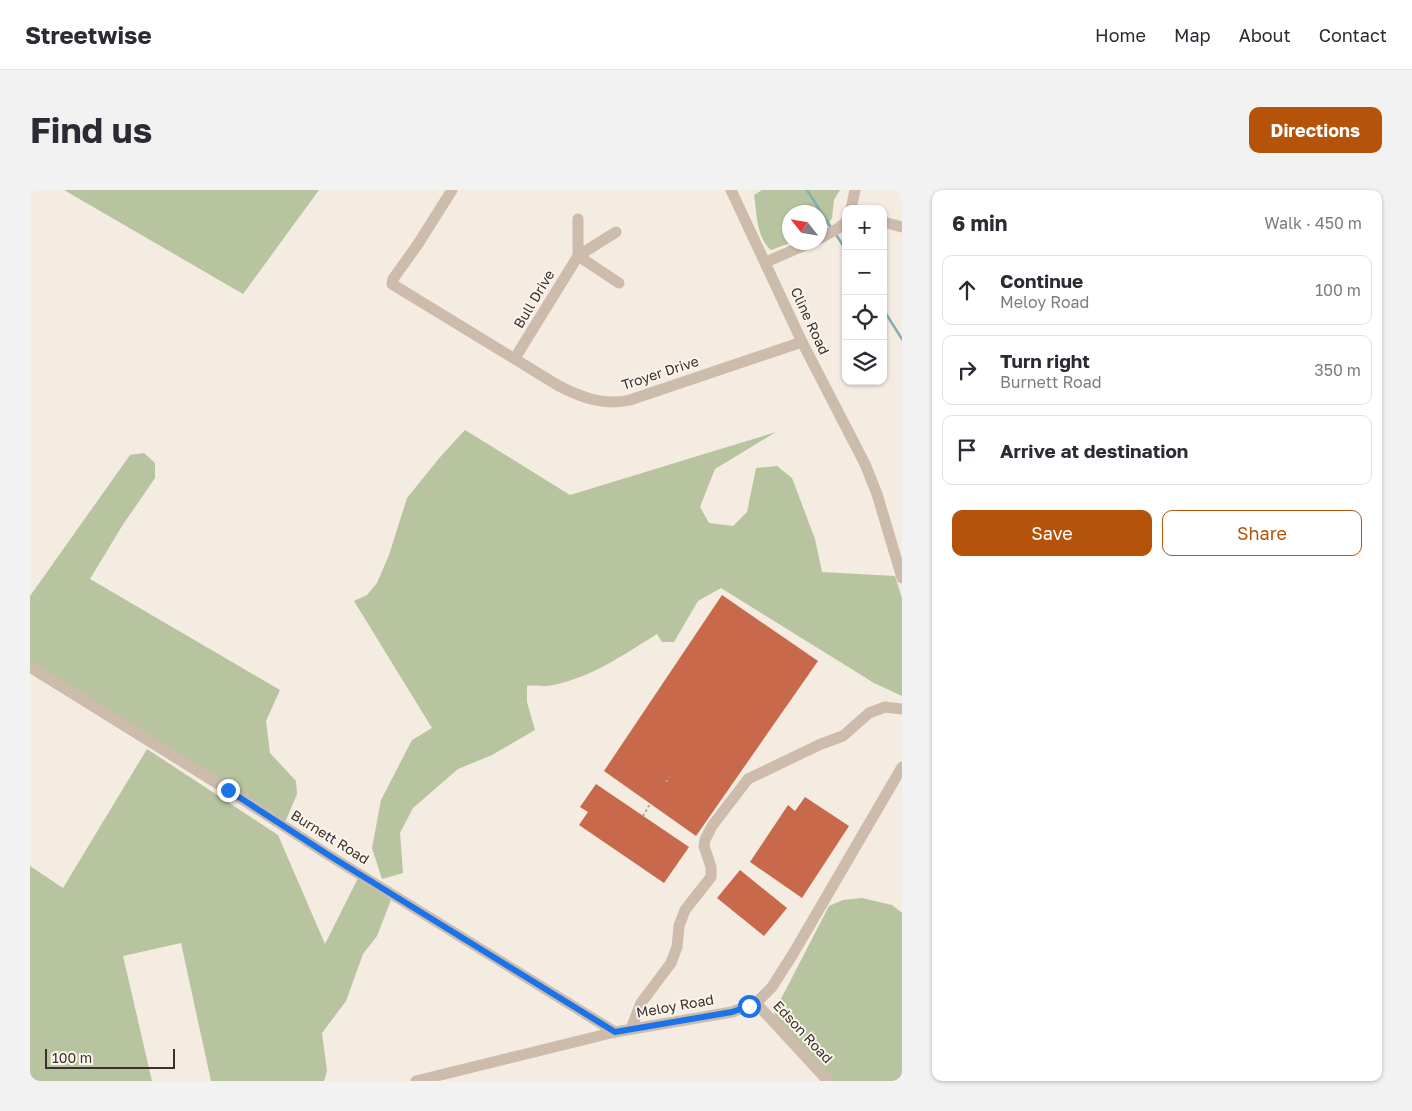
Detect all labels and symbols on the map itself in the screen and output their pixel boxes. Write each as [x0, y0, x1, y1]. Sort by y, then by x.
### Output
north arrow [782, 205, 827, 250]
street label: Bull Drive [510, 267, 558, 331]
street label: Cline Road [787, 284, 833, 357]
street label: Troyer Drive [619, 352, 701, 393]
route end [217, 779, 240, 802]
street label: Burnett Road [288, 806, 372, 867]
street label: Meloy Road [635, 990, 715, 1021]
route start [738, 995, 761, 1018]
street label: Edson Road [770, 997, 837, 1066]
scale bar [45, 1046, 175, 1069]

